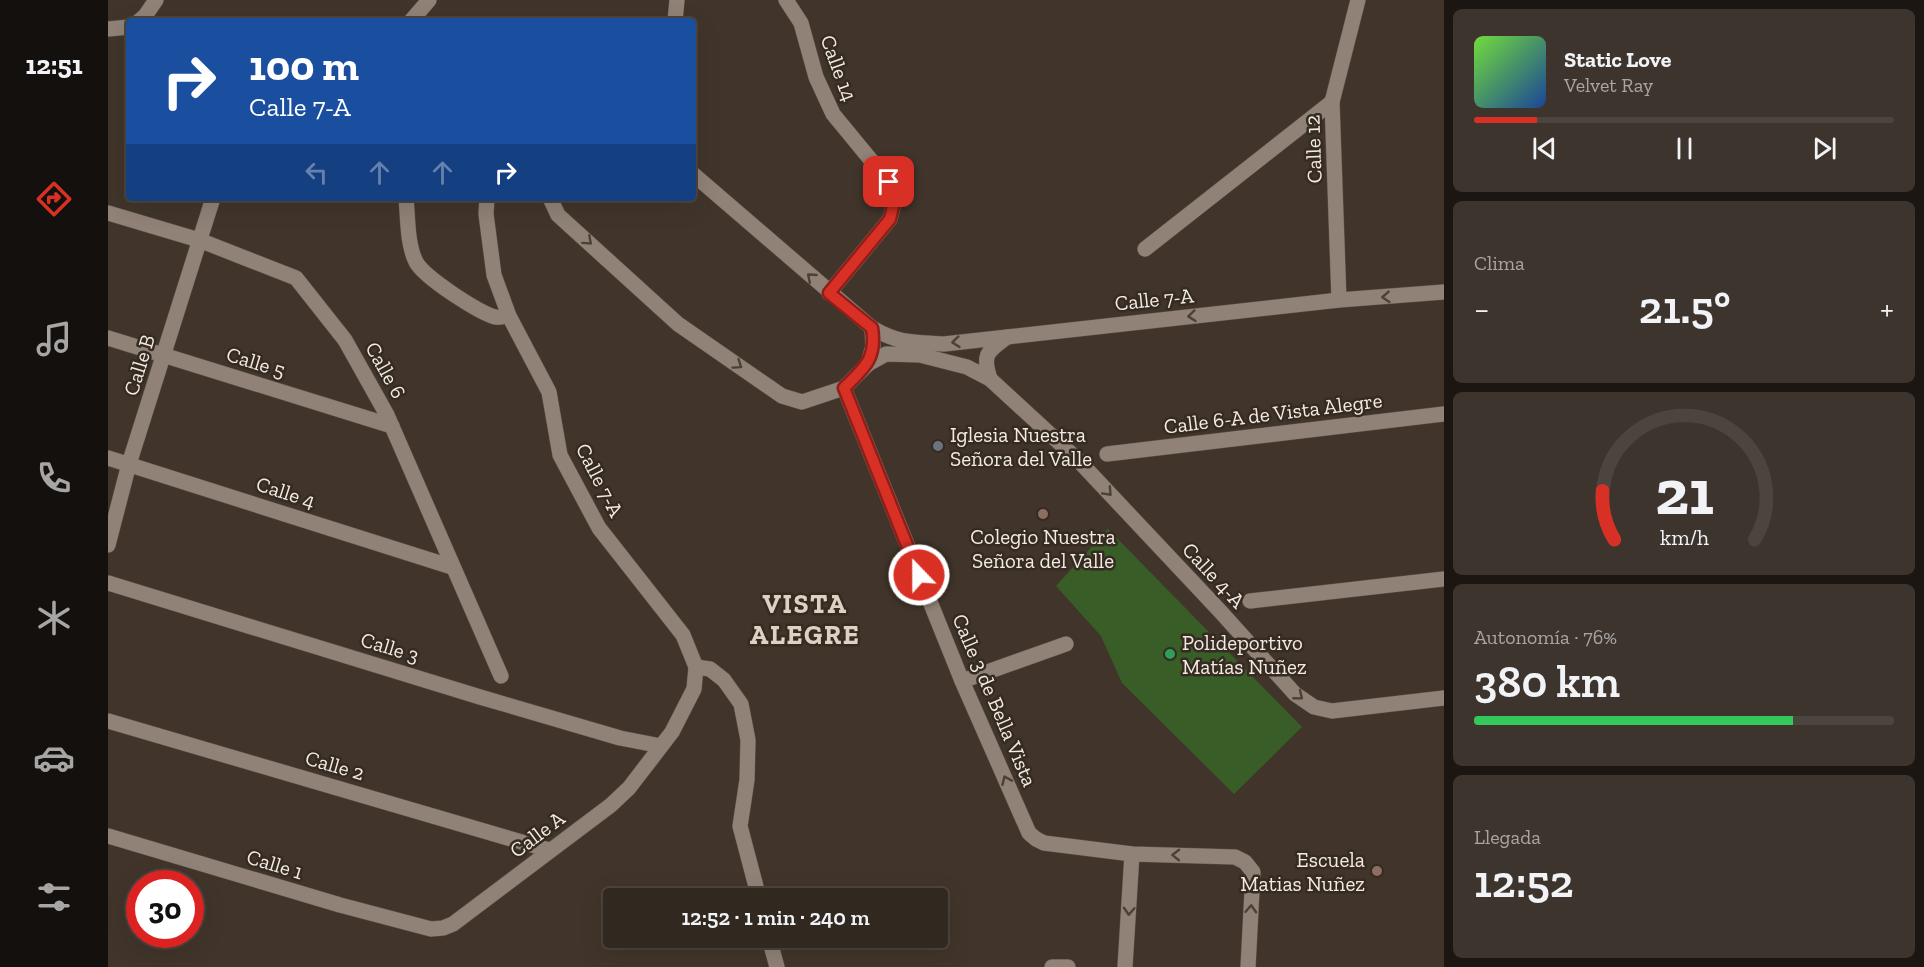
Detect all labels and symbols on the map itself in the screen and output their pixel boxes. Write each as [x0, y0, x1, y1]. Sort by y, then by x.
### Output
street label: Calle 14 [815, 31, 863, 105]
street label: Calle 12 [1299, 114, 1327, 184]
pin [863, 156, 914, 207]
one-way arrow [581, 234, 591, 245]
one-way arrow [807, 273, 818, 284]
street label: Calle 7-A [1113, 282, 1195, 316]
one-way arrow [1381, 290, 1390, 303]
one-way arrow [1187, 310, 1196, 322]
street label: Calle B [118, 332, 160, 398]
one-way arrow [952, 335, 961, 348]
street label: Calle 6 [360, 337, 412, 403]
street label: Calle 5 [224, 341, 288, 383]
one-way arrow [731, 358, 742, 369]
street label: Calle 6-A de Vista Alegre [1162, 387, 1384, 439]
place label: Iglesia Nuestra Señora del Valle [950, 422, 1092, 471]
street label: Calle 7-A [571, 439, 629, 521]
marker: Iglesia Nuestra Señora del Valle [931, 439, 945, 453]
street label: Calle 4 [253, 471, 319, 513]
one-way arrow [1101, 486, 1112, 496]
marker: Colegio Nuestra Señora del Valle [1036, 507, 1050, 521]
place label: Colegio Nuestra Señora del Valle [970, 524, 1116, 573]
street label: Calle 4-A [1177, 537, 1251, 613]
position arrow [887, 543, 951, 607]
district label: VISTA ALEGRE [750, 588, 860, 651]
street label: Calle 3 de Bella Vista [947, 610, 1043, 790]
street label: Calle 3 [358, 626, 422, 668]
place label: Polideportivo Matías Nuñez [1182, 630, 1307, 679]
marker: Polideportivo Matías Nuñez [1163, 647, 1177, 661]
one-way arrow [1292, 688, 1303, 699]
street label: Calle 2 [303, 745, 367, 785]
one-way arrow [1001, 775, 1013, 786]
street label: Calle A [505, 805, 570, 863]
street label: Calle 1 [244, 844, 306, 884]
place label: Escuela Matias Nuñez [1240, 847, 1365, 896]
one-way arrow [1172, 849, 1181, 862]
marker: Escuela Matias Nuñez [1370, 864, 1384, 878]
speed limit sign: 30 [126, 870, 204, 948]
one-way arrow [1244, 904, 1257, 913]
one-way arrow [1122, 906, 1135, 915]

